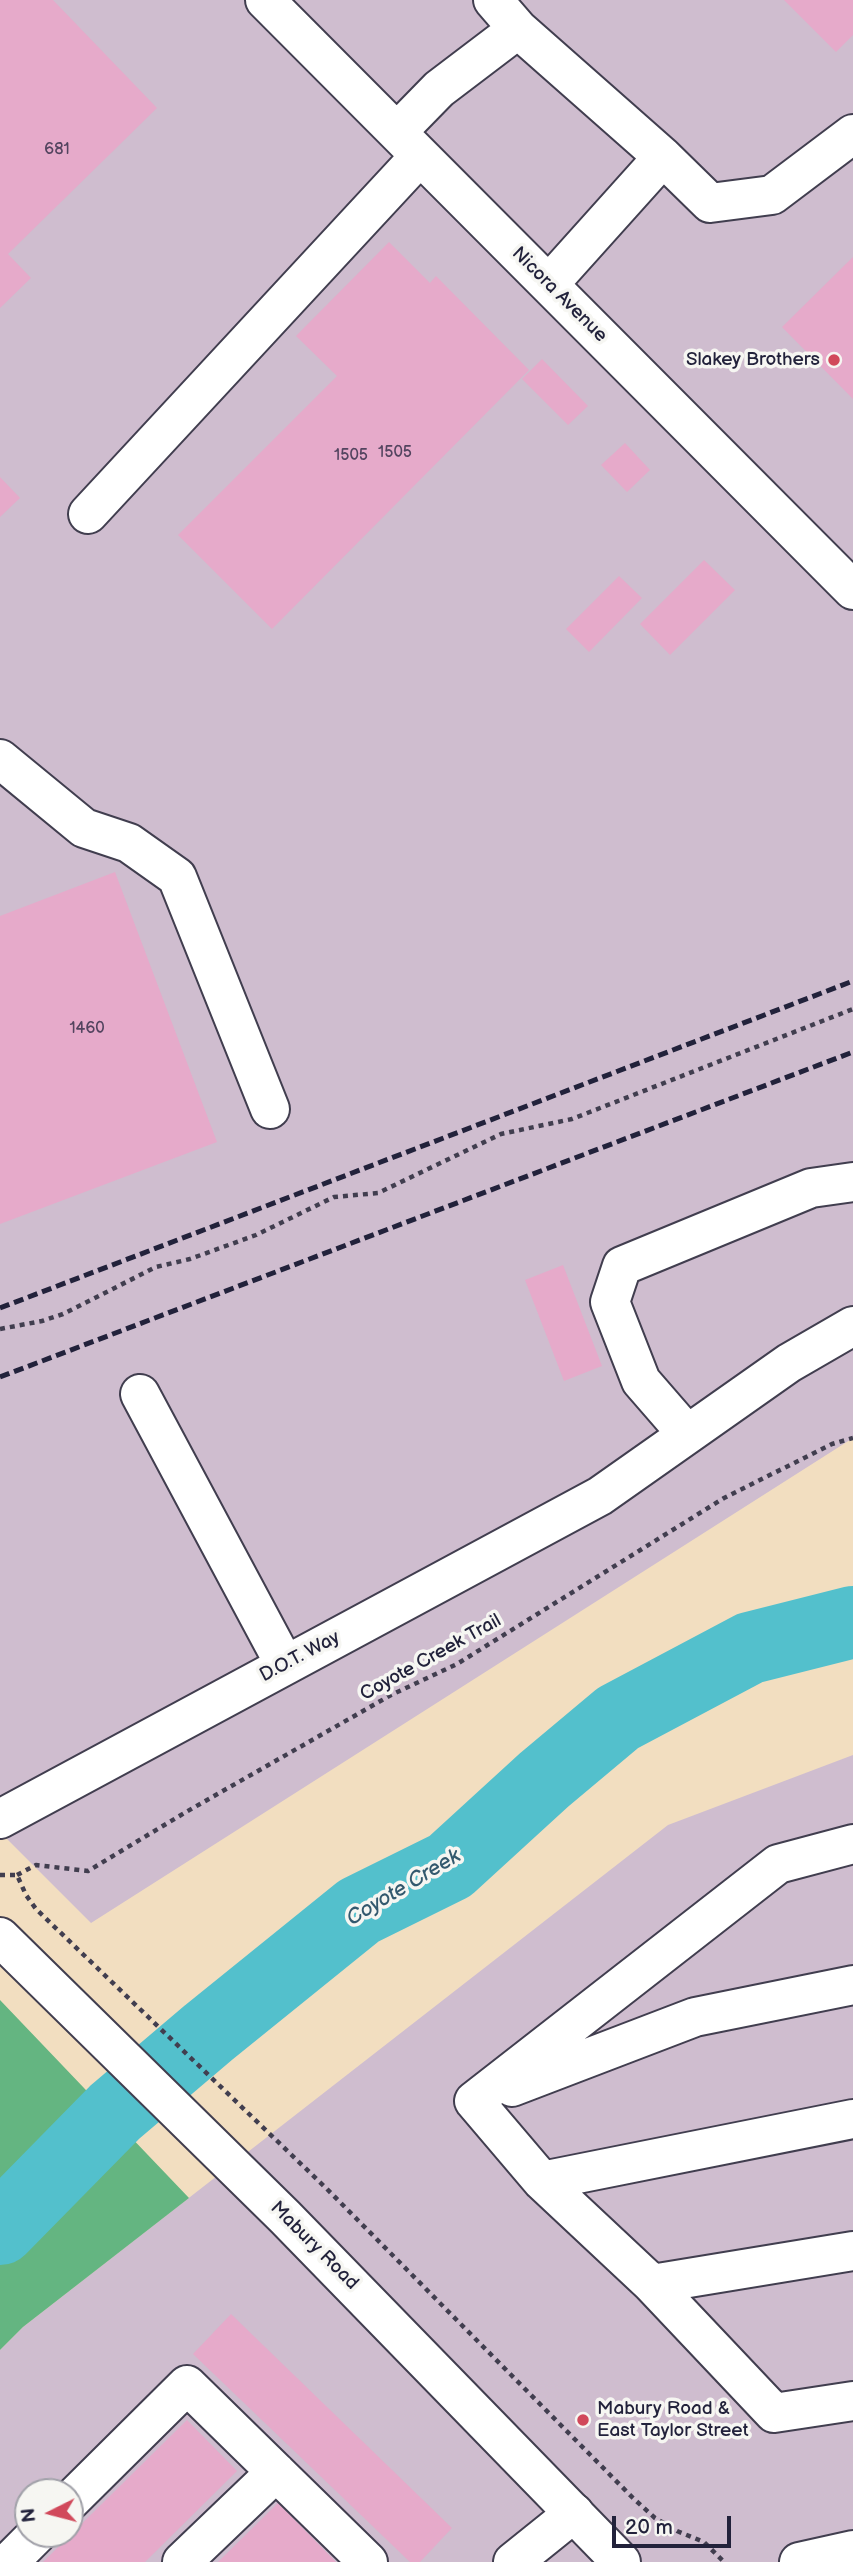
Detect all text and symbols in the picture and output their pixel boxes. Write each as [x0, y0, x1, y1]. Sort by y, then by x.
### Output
house number: 681 [44, 140, 70, 160]
street label: Nicora Avenue [506, 242, 612, 348]
place label: Slakey Brothers [686, 349, 820, 371]
marker: Slakey Brothers [826, 352, 842, 368]
house number: 1505 [378, 443, 412, 463]
house number: 1505 [334, 446, 368, 466]
house number: 1460 [69, 1019, 105, 1039]
street label: Coyote Creek Trail [357, 1610, 505, 1706]
street label: D.O.T. Way [256, 1626, 344, 1688]
water label: Coyote Creek [342, 1844, 466, 1932]
street label: Mabury Road [265, 2197, 363, 2295]
place label: Mabury Road & East Taylor Street [597, 2398, 748, 2442]
marker: Mabury Road & East Taylor Street [575, 2412, 591, 2428]
north arrow [14, 2478, 84, 2548]
scale bar [615, 2502, 734, 2546]
text: N [17, 2507, 42, 2523]
text: 20 m [625, 2515, 673, 2540]

